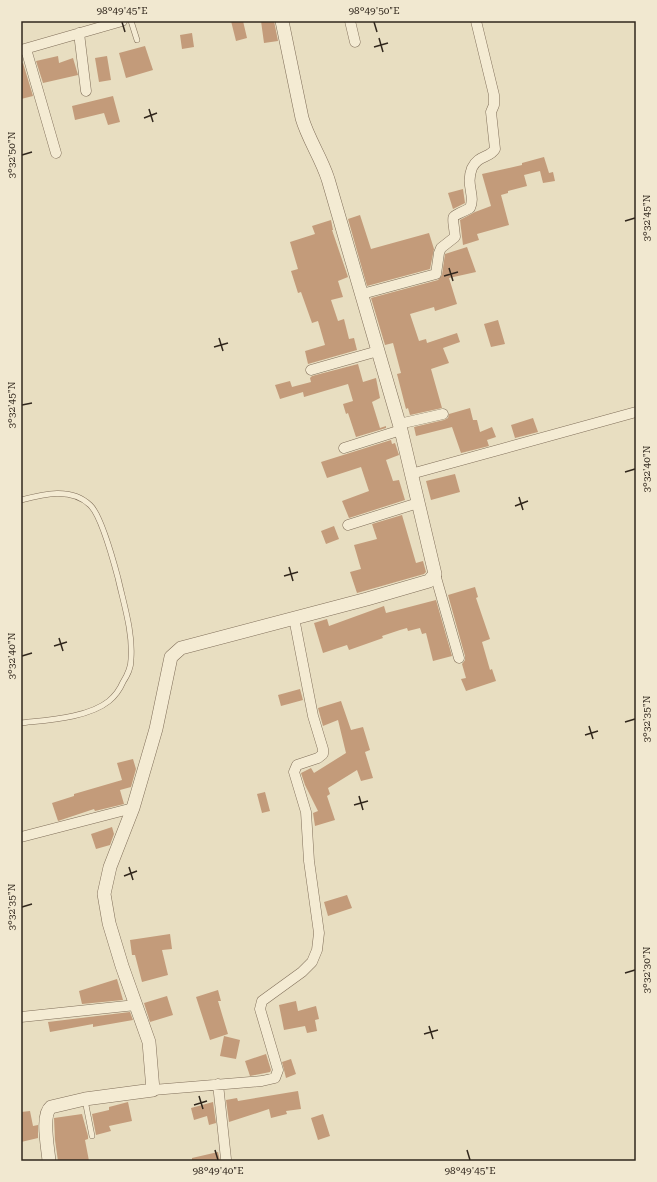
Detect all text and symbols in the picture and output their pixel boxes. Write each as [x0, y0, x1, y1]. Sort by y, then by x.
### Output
text: 98°49'45"E [96, 5, 148, 16]
text: 98°49'50"E [348, 5, 400, 16]
text: 3°32'50"N [6, 131, 17, 179]
text: 3°32'45"N [641, 194, 652, 242]
text: 3°32'45"N [6, 381, 17, 429]
text: 3°32'40"N [641, 445, 652, 493]
text: 3°32'40"N [6, 632, 17, 680]
text: 3°32'35"N [641, 695, 652, 743]
text: 3°32'35"N [6, 883, 17, 931]
text: 3°32'30"N [641, 946, 652, 994]
text: 98°49'40"E [192, 1165, 244, 1176]
text: 98°49'45"E [444, 1165, 496, 1176]

